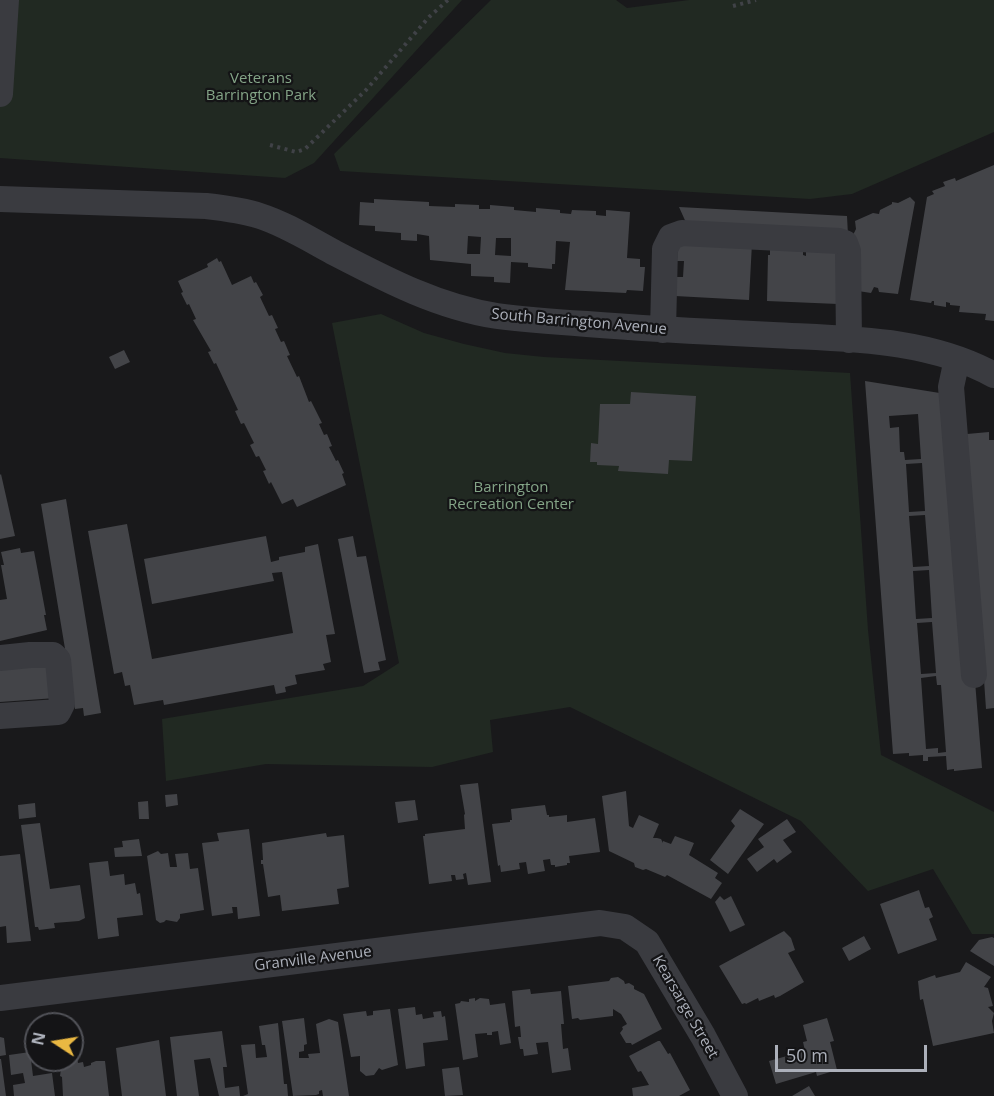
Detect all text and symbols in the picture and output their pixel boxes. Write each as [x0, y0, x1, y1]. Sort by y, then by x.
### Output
park label: Veterans Barrington Park [206, 70, 316, 105]
street label: South Barrington Avenue [491, 305, 667, 339]
park label: Barrington Recreation Center [448, 479, 574, 514]
street label: Granville Avenue [253, 943, 373, 975]
street label: Kearsarge Street [648, 952, 722, 1062]
north arrow [24, 1012, 84, 1072]
text: N [26, 1030, 50, 1047]
scale bar [778, 1033, 930, 1071]
text: 50 m [786, 1043, 828, 1067]

